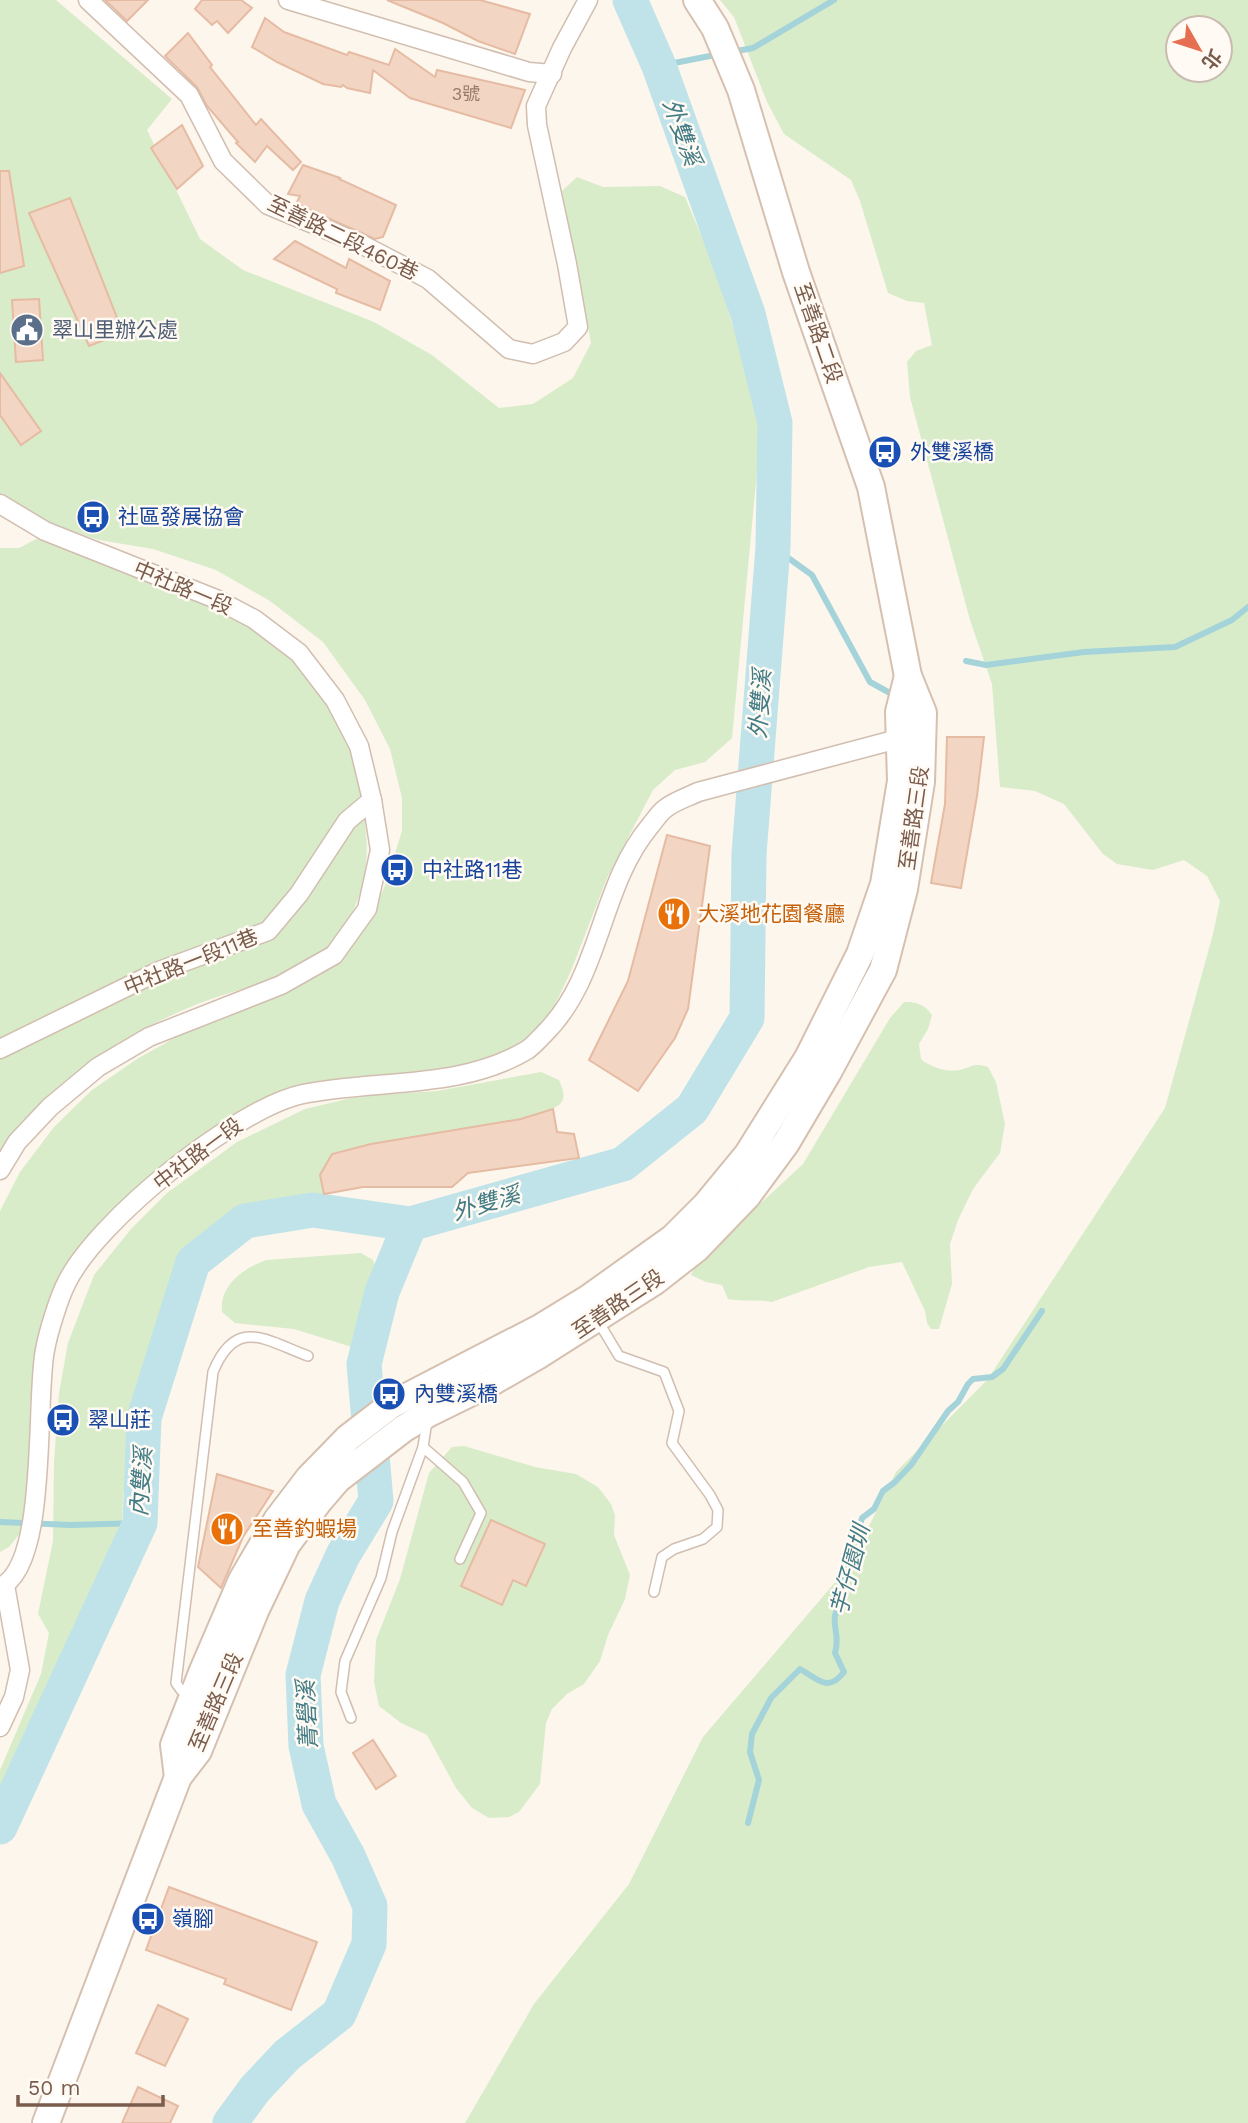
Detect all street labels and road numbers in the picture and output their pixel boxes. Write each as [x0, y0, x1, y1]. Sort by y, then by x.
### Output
street label: 至善路二段460巷 [264, 190, 423, 285]
street label: 至善路二段 [790, 279, 847, 387]
street label: 中社路一段 [130, 556, 236, 620]
street label: 至善路三段 [894, 764, 933, 872]
street label: 中社路一段11巷 [120, 923, 262, 1000]
street label: 中社路一段 [148, 1112, 247, 1195]
street label: 至善路三段 [567, 1264, 668, 1343]
street label: 至善路三段 [184, 1649, 248, 1755]

